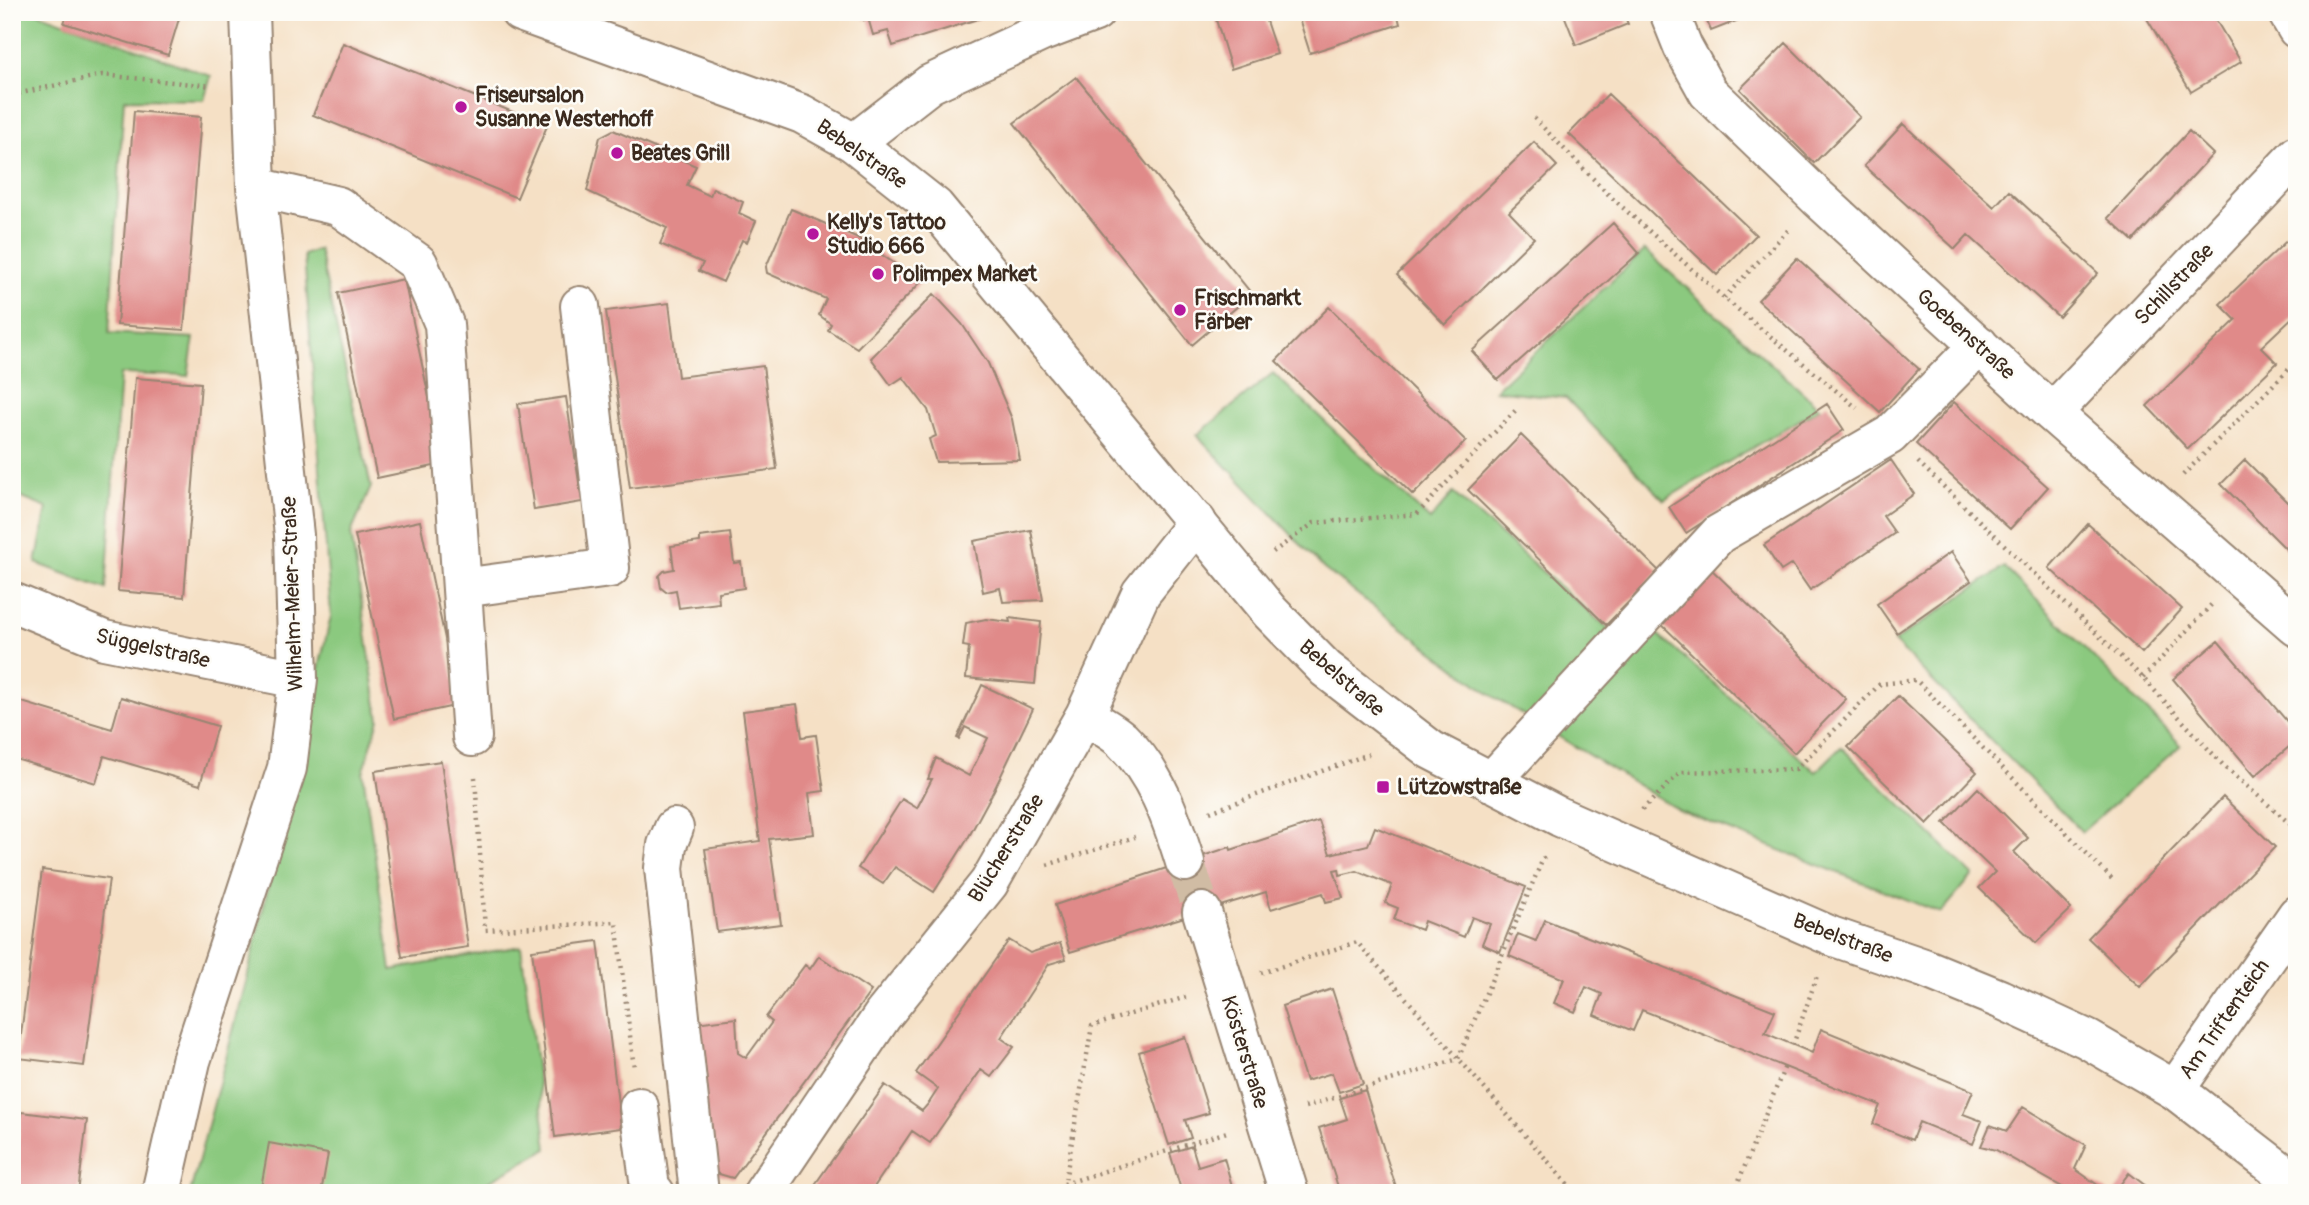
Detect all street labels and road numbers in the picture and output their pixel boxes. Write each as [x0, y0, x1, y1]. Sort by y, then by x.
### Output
street label: Bebelstraße [811, 113, 913, 196]
street label: Schillstraße [2129, 237, 2221, 331]
street label: Goebenstraße [1910, 283, 2021, 386]
street label: Wilhelm-Meier-Straße [276, 495, 309, 692]
street label: Süggelstraße [93, 622, 213, 675]
street label: Bebelstraße [1293, 634, 1391, 723]
street label: Blücherstraße [962, 788, 1051, 908]
street label: Bebelstraße [1789, 907, 1897, 970]
street label: Am Triftenteich [2173, 954, 2276, 1085]
street label: Kösterstraße [1215, 992, 1275, 1113]

